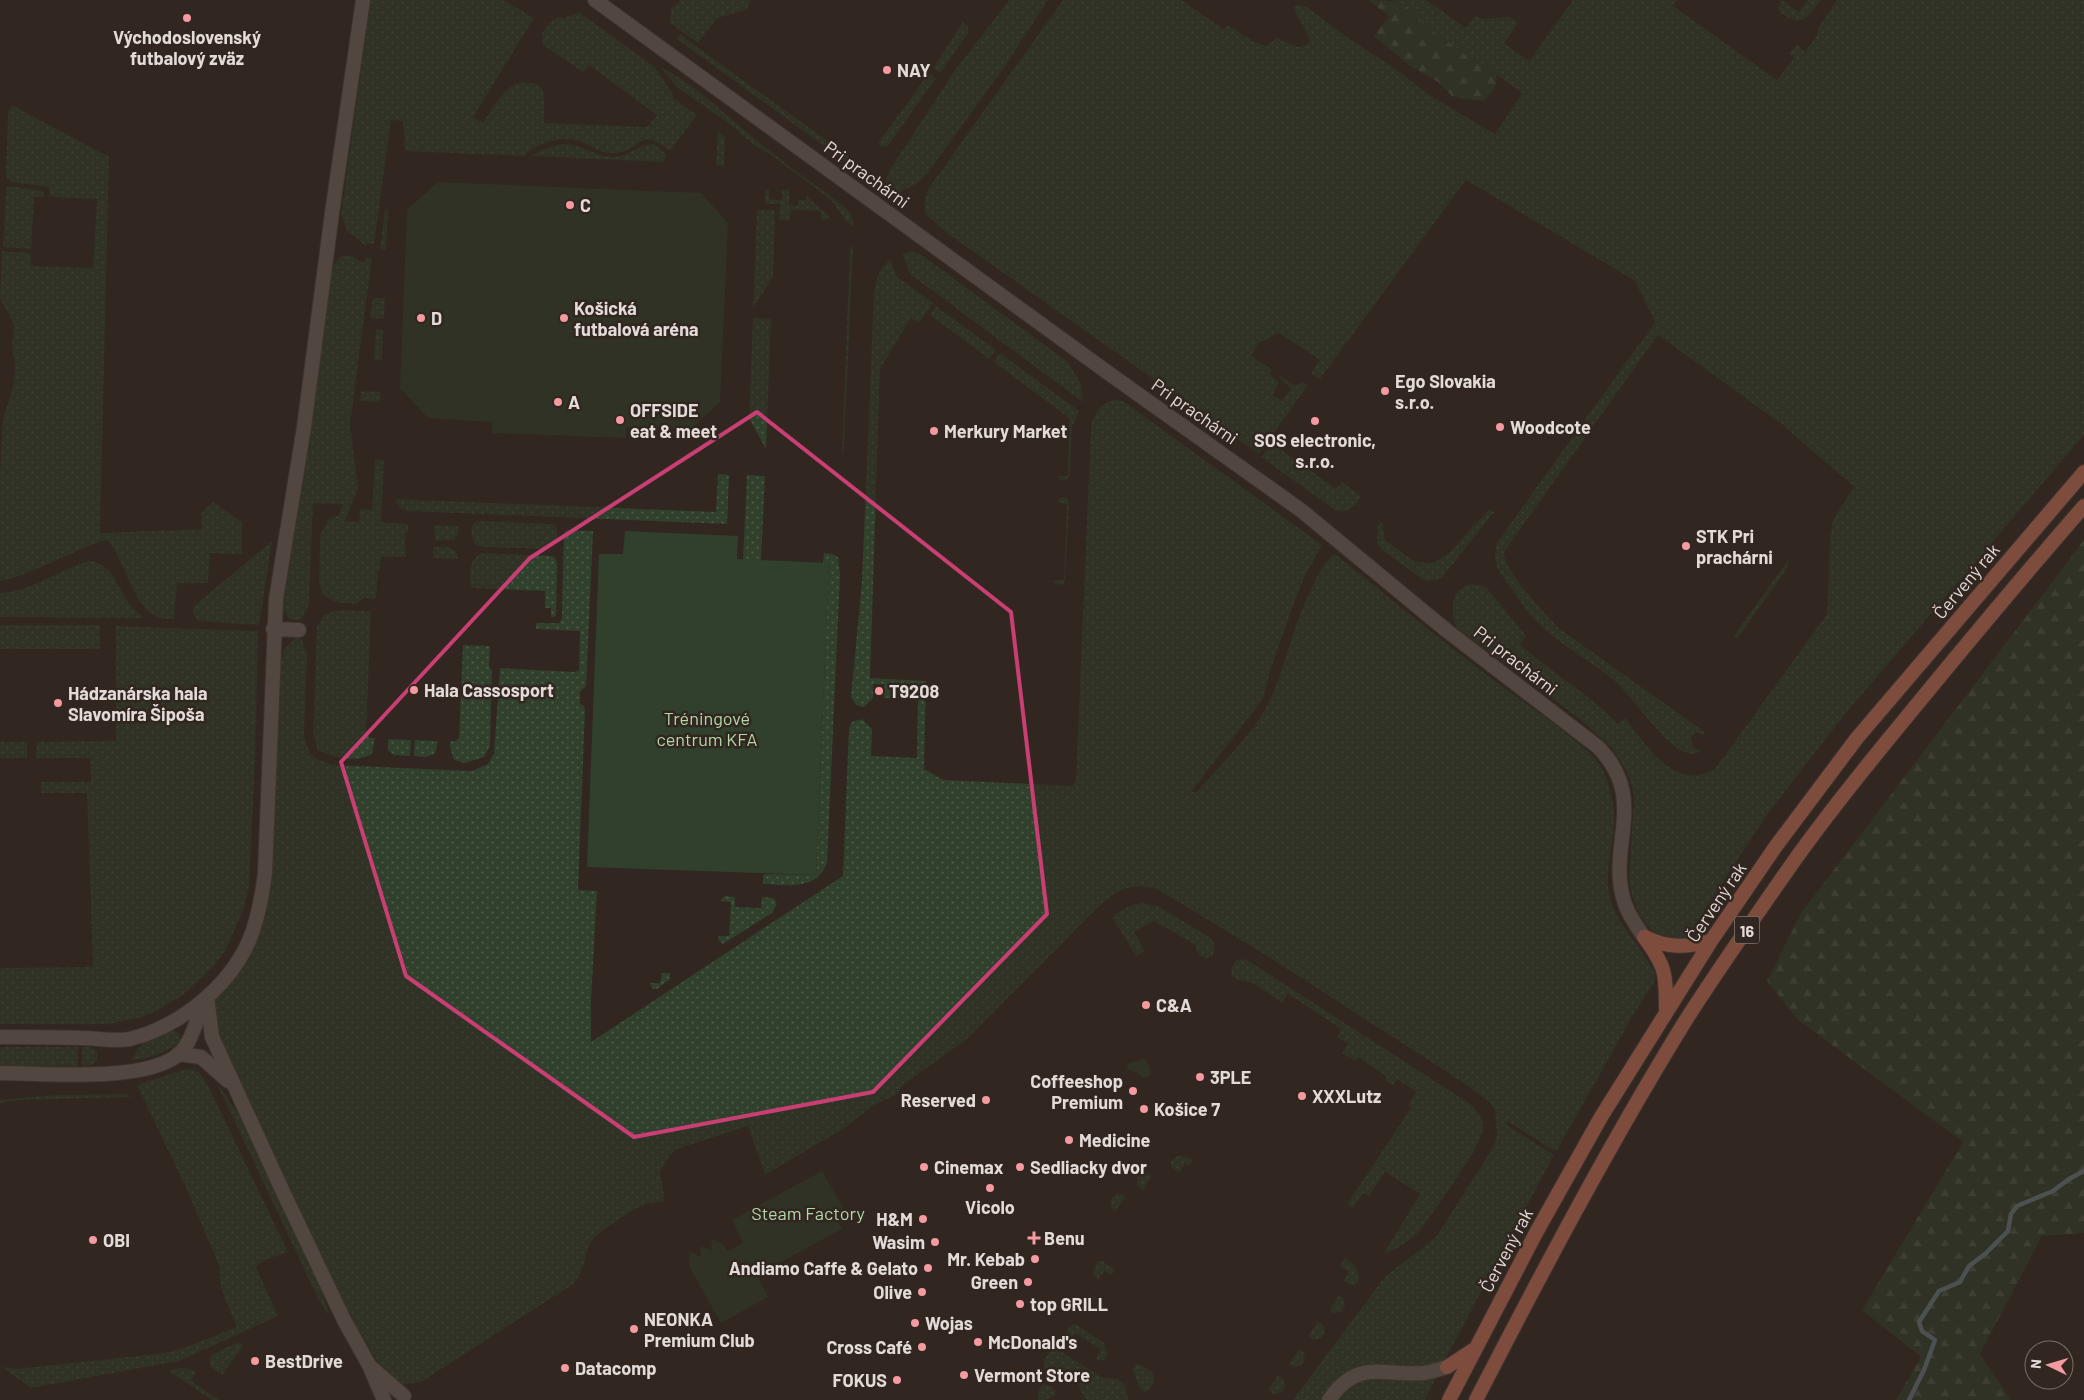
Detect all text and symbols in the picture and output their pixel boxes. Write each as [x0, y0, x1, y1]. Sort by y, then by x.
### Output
marker: Východoslovenský futbalový zväz [181, 12, 193, 24]
place label: Východoslovenský futbalový zväz [113, 26, 261, 69]
place label: NAY [897, 59, 931, 81]
marker: NAY [881, 64, 893, 76]
street label: Pri prachárni [820, 136, 914, 212]
place label: C [580, 194, 591, 216]
marker: C [564, 199, 576, 211]
place label: Košická futbalová aréna [574, 297, 699, 340]
place label: D [431, 307, 442, 329]
marker: D [415, 312, 427, 324]
marker: Košická futbalová aréna [558, 312, 570, 324]
place label: Ego Slovakia s.r.o. [1395, 370, 1496, 413]
street label: Pri prachárni [1148, 373, 1242, 449]
marker: Ego Slovakia s.r.o. [1379, 385, 1391, 397]
place label: A [568, 391, 580, 413]
marker: A [552, 396, 564, 408]
place label: OFFSIDE eat & meet [630, 399, 717, 442]
marker: OFFSIDE eat & meet [614, 414, 626, 426]
marker: SOS electronic, s.r.o. [1309, 415, 1321, 427]
place label: Woodcote [1510, 416, 1591, 438]
place label: Merkury Market [944, 420, 1067, 442]
marker: Woodcote [1494, 421, 1506, 433]
marker: Merkury Market [928, 425, 940, 437]
place label: SOS electronic, s.r.o. [1254, 429, 1376, 472]
place label: STK Pri prachárni [1696, 525, 1773, 568]
street label: Červený rak [1928, 539, 2004, 623]
marker: STK Pri prachárni [1680, 540, 1692, 552]
street label: Pri prachárni [1470, 621, 1562, 699]
place label: Hala Cassosport [424, 679, 554, 701]
place label: T9208 [889, 680, 939, 702]
place label: Hádzanárska hala Slavomíra Šipoša [68, 682, 207, 725]
marker: Hala Cassosport [408, 684, 420, 696]
marker: T9208 [873, 685, 885, 697]
marker: Hádzanárska hala Slavomíra Šipoša [52, 697, 64, 709]
park label: Tréningové centrum KFA [656, 707, 758, 750]
street label: Červený rak [1681, 858, 1751, 946]
road number: 16 [1734, 916, 1760, 944]
place label: C&A [1156, 994, 1192, 1016]
marker: C&A [1140, 999, 1152, 1011]
place label: 3PLE [1210, 1066, 1251, 1088]
place label: Coffeeshop Premium [1030, 1070, 1123, 1113]
marker: 3PLE [1194, 1071, 1206, 1083]
marker: Coffeeshop Premium [1127, 1085, 1139, 1097]
place label: XXXLutz [1312, 1085, 1381, 1107]
place label: Reserved [901, 1089, 976, 1111]
marker: XXXLutz [1296, 1090, 1308, 1102]
marker: Reserved [980, 1094, 992, 1106]
place label: Košice 7 [1154, 1098, 1220, 1120]
marker: Košice 7 [1138, 1103, 1150, 1115]
place label: Medicine [1079, 1129, 1151, 1151]
marker: Medicine [1063, 1134, 1075, 1146]
place label: Cinemax [934, 1156, 1004, 1178]
place label: Sedliacky dvor [1030, 1156, 1147, 1178]
marker: Cinemax [918, 1161, 930, 1173]
marker: Sedliacky dvor [1014, 1161, 1026, 1173]
marker: Vicolo [984, 1182, 996, 1194]
place label: Vicolo [965, 1196, 1015, 1218]
park label: Steam Factory [751, 1202, 865, 1224]
street label: Červený rak [1475, 1204, 1537, 1296]
place label: H&M [876, 1208, 913, 1230]
marker: H&M [917, 1213, 929, 1225]
place label: Benu [1044, 1227, 1085, 1249]
place label: OBI [103, 1229, 130, 1251]
place label: Wasim [872, 1231, 925, 1253]
marker: Benu [1028, 1232, 1040, 1244]
marker: OBI [87, 1234, 99, 1246]
marker: Wasim [929, 1236, 941, 1248]
place label: Mr. Kebab [947, 1248, 1025, 1270]
marker: Mr. Kebab [1029, 1253, 1041, 1265]
place label: Andiamo Caffe & Gelato [729, 1257, 918, 1279]
marker: Andiamo Caffe & Gelato [922, 1262, 934, 1274]
place label: Green [971, 1271, 1018, 1293]
marker: Green [1022, 1276, 1034, 1288]
place label: Olive [873, 1281, 912, 1303]
marker: Olive [916, 1286, 928, 1298]
place label: top GRILL [1030, 1293, 1108, 1315]
marker: top GRILL [1014, 1298, 1026, 1310]
place label: NEONKA Premium Club [644, 1308, 755, 1351]
place label: Wojas [925, 1312, 973, 1334]
marker: Wojas [909, 1317, 921, 1329]
marker: NEONKA Premium Club [628, 1323, 640, 1335]
place label: McDonald's [988, 1331, 1077, 1353]
place label: Cross Café [826, 1336, 912, 1358]
marker: McDonald's [972, 1336, 984, 1348]
north arrow [2024, 1340, 2074, 1390]
marker: Cross Café [916, 1341, 928, 1353]
place label: BestDrive [265, 1350, 343, 1372]
marker: BestDrive [249, 1355, 261, 1367]
place label: Datacomp [575, 1357, 657, 1379]
text: N [2027, 1358, 2044, 1369]
marker: Datacomp [559, 1362, 571, 1374]
place label: Vermont Store [974, 1364, 1090, 1386]
place label: FOKUS [832, 1369, 887, 1391]
marker: Vermont Store [958, 1369, 970, 1381]
marker: FOKUS [891, 1374, 903, 1386]

